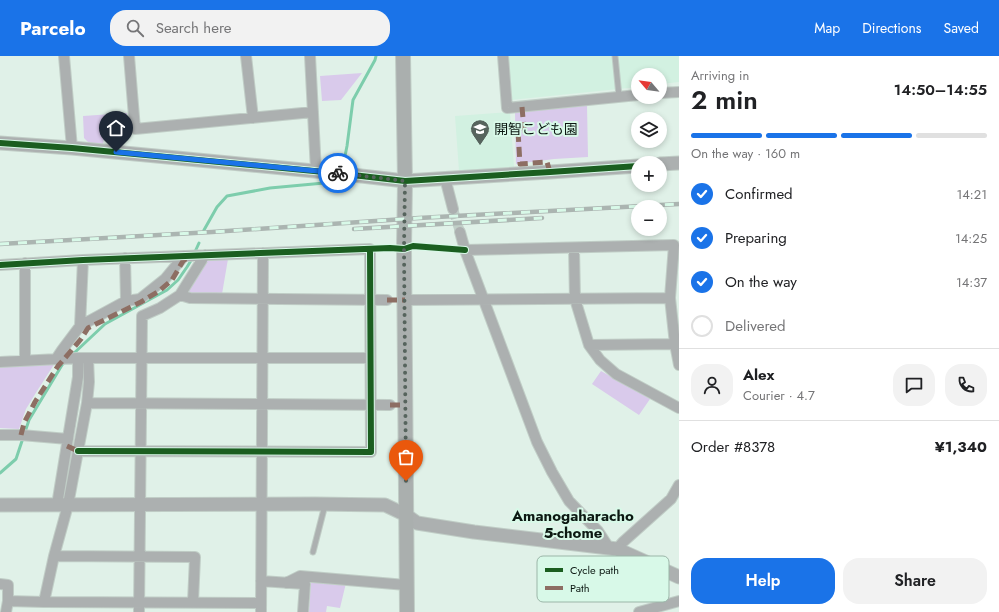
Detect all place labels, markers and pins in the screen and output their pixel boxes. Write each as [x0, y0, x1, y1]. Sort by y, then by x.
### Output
pin [99, 111, 133, 152]
school or university icon: 開智こども園 [469, 118, 491, 146]
place label: 開智こども園 [494, 119, 578, 139]
pin [389, 440, 423, 481]

